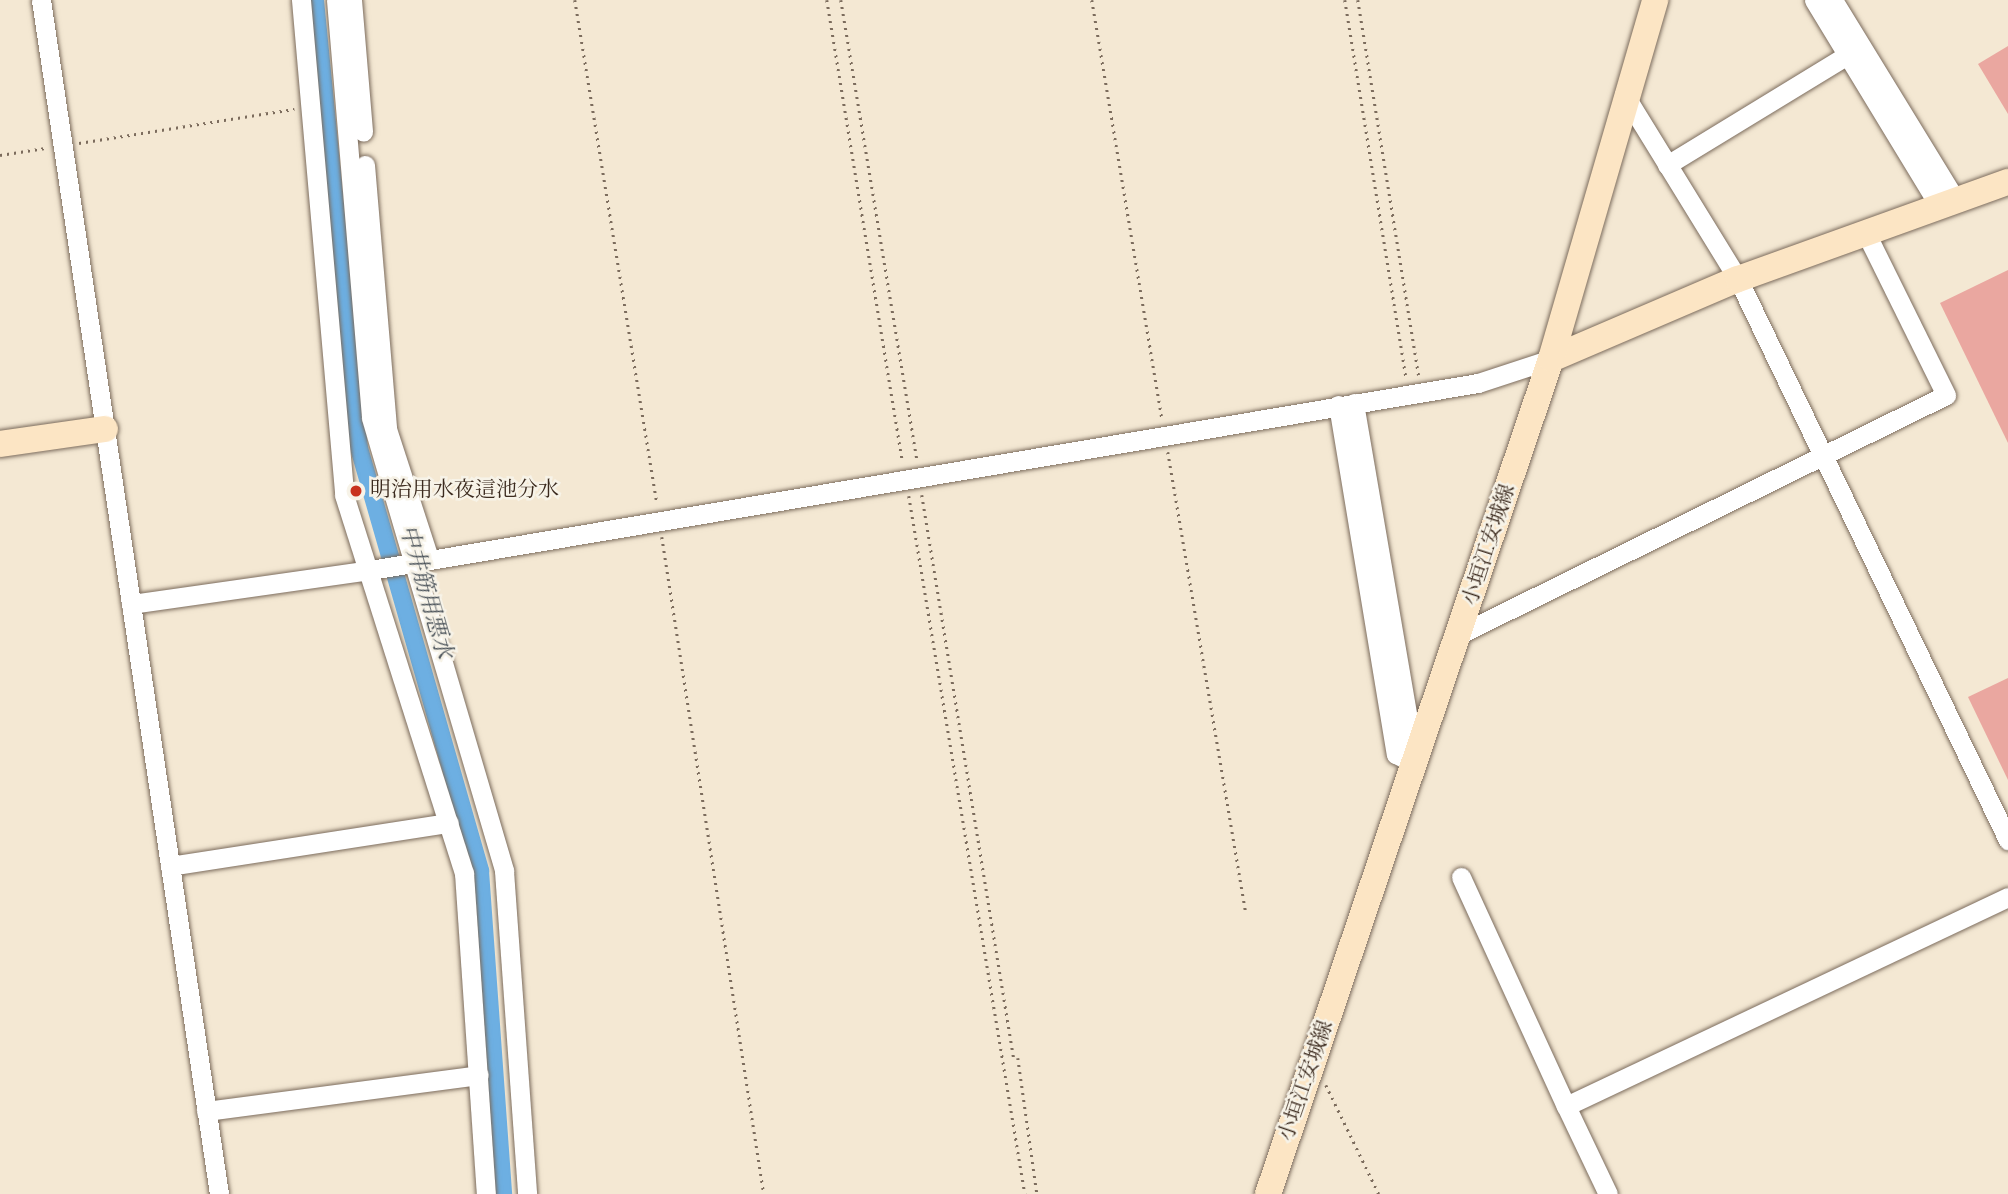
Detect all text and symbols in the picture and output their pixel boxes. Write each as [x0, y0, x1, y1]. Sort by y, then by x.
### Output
place label: 明治用水夜這池分水 [370, 478, 559, 504]
street label: 小垣江安城線 [1459, 481, 1521, 609]
marker: 明治用水夜這池分水 [348, 483, 364, 499]
water label: 中井筋用悪水 [393, 522, 457, 662]
street label: 小垣江安城線 [1275, 1017, 1339, 1145]

